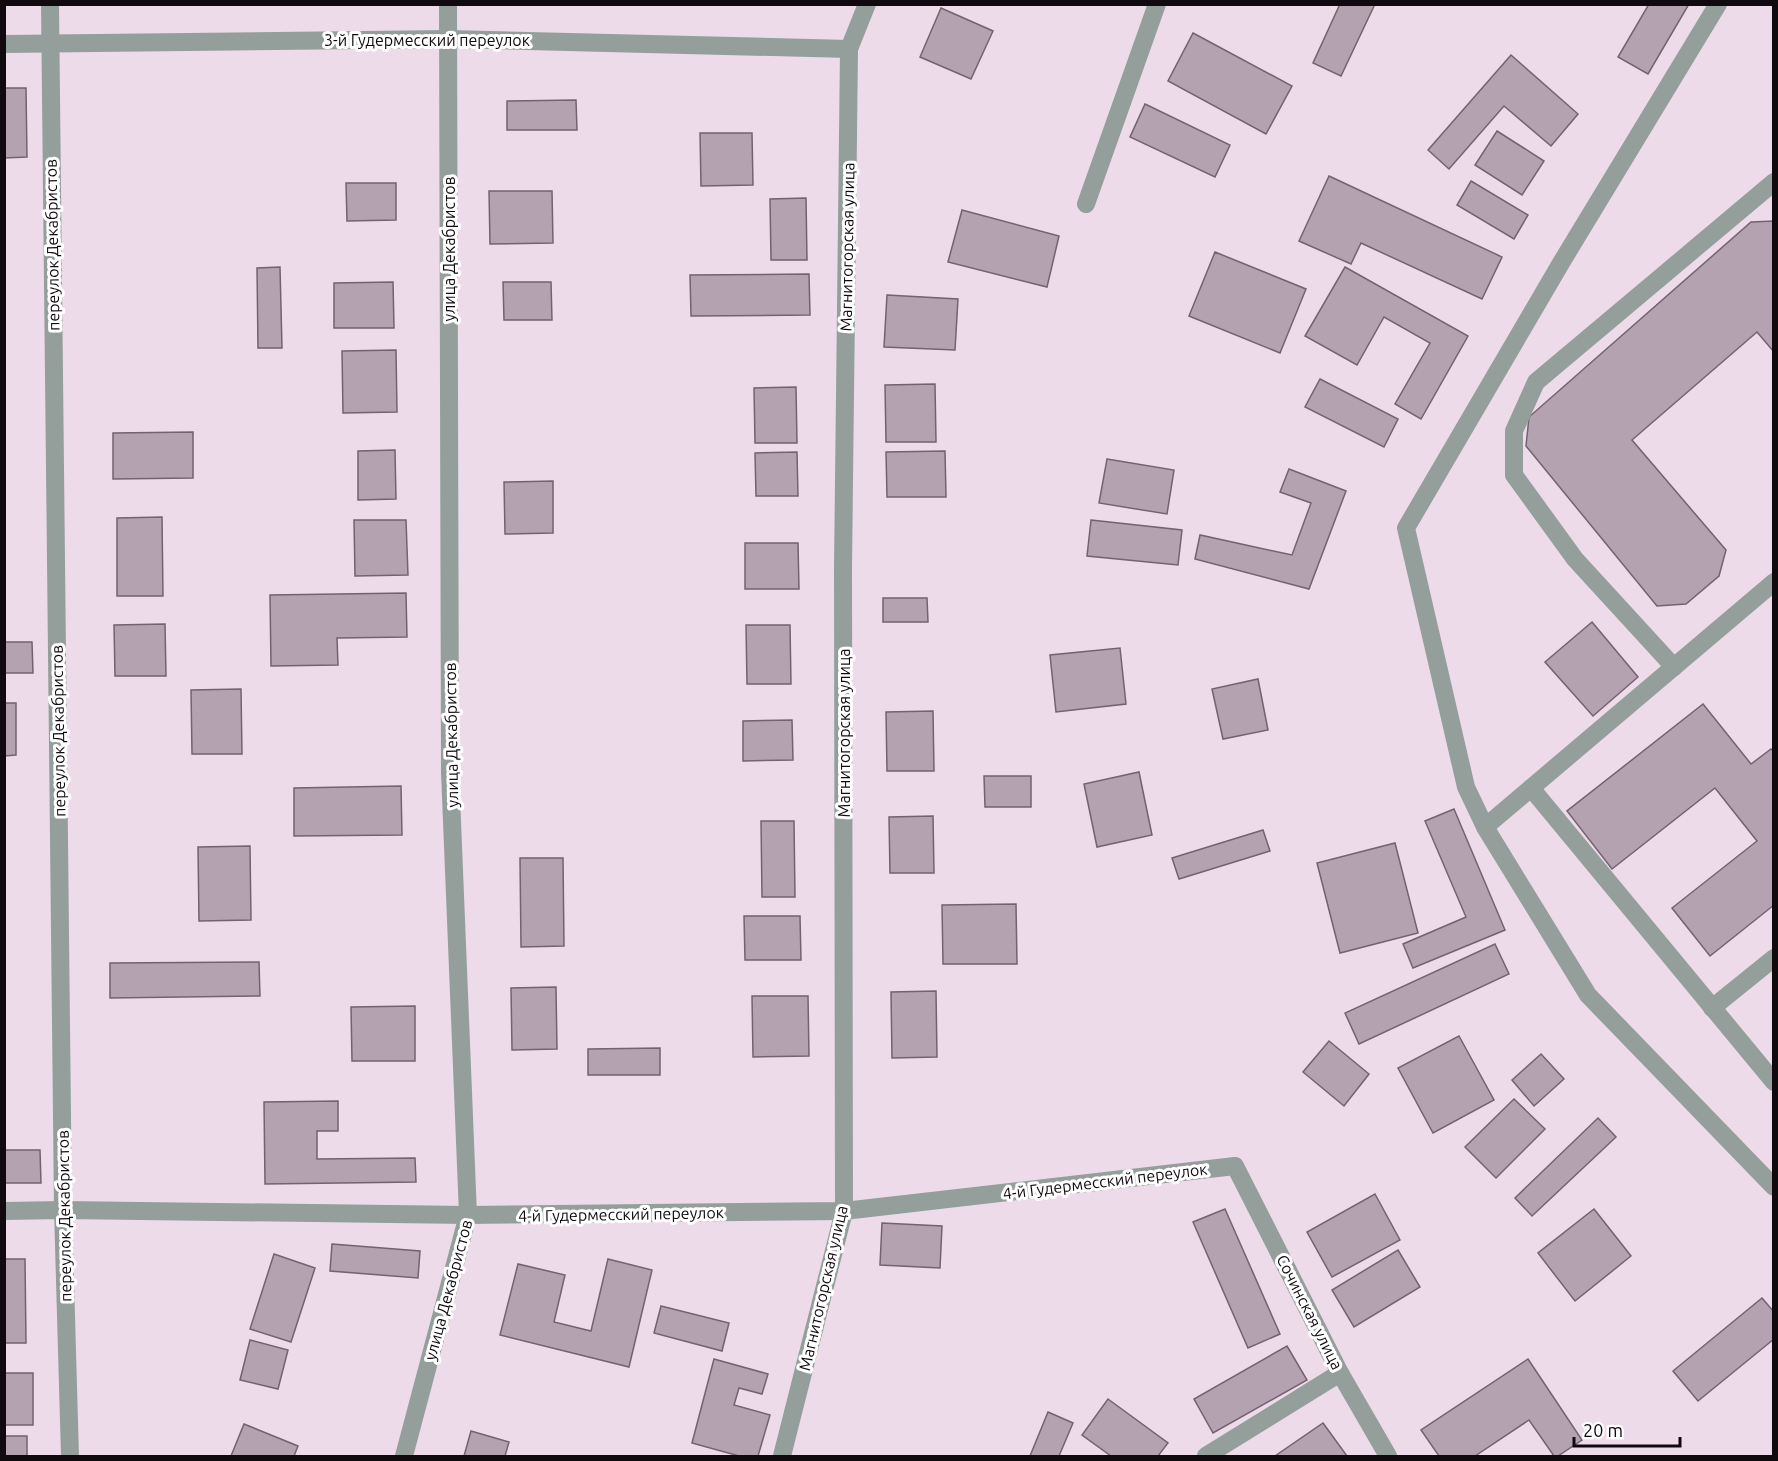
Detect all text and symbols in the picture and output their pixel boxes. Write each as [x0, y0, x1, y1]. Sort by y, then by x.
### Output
street label: 3-й Гудермесский переулок [324, 31, 530, 49]
street label: переулок Декабристов [42, 159, 62, 331]
street label: Магнитогорская улица [837, 162, 857, 332]
street label: улица Декабристов [440, 176, 458, 322]
street label: переулок Декабристов [48, 645, 68, 817]
street label: Магнитогорская улица [835, 649, 853, 817]
street label: улица Декабристов [441, 662, 461, 808]
street label: переулок Декабристов [54, 1130, 74, 1302]
street label: 4-й Гудермесский переулок [1002, 1160, 1208, 1202]
street label: 4-й Гудермесский переулок [518, 1203, 724, 1225]
street label: Магнитогорская улица [795, 1204, 851, 1372]
street label: улица Декабристов [421, 1218, 475, 1362]
street label: Сочинская улица [1273, 1252, 1347, 1372]
scale bar [1574, 1410, 1680, 1448]
text: 20 m [1583, 1420, 1623, 1440]

